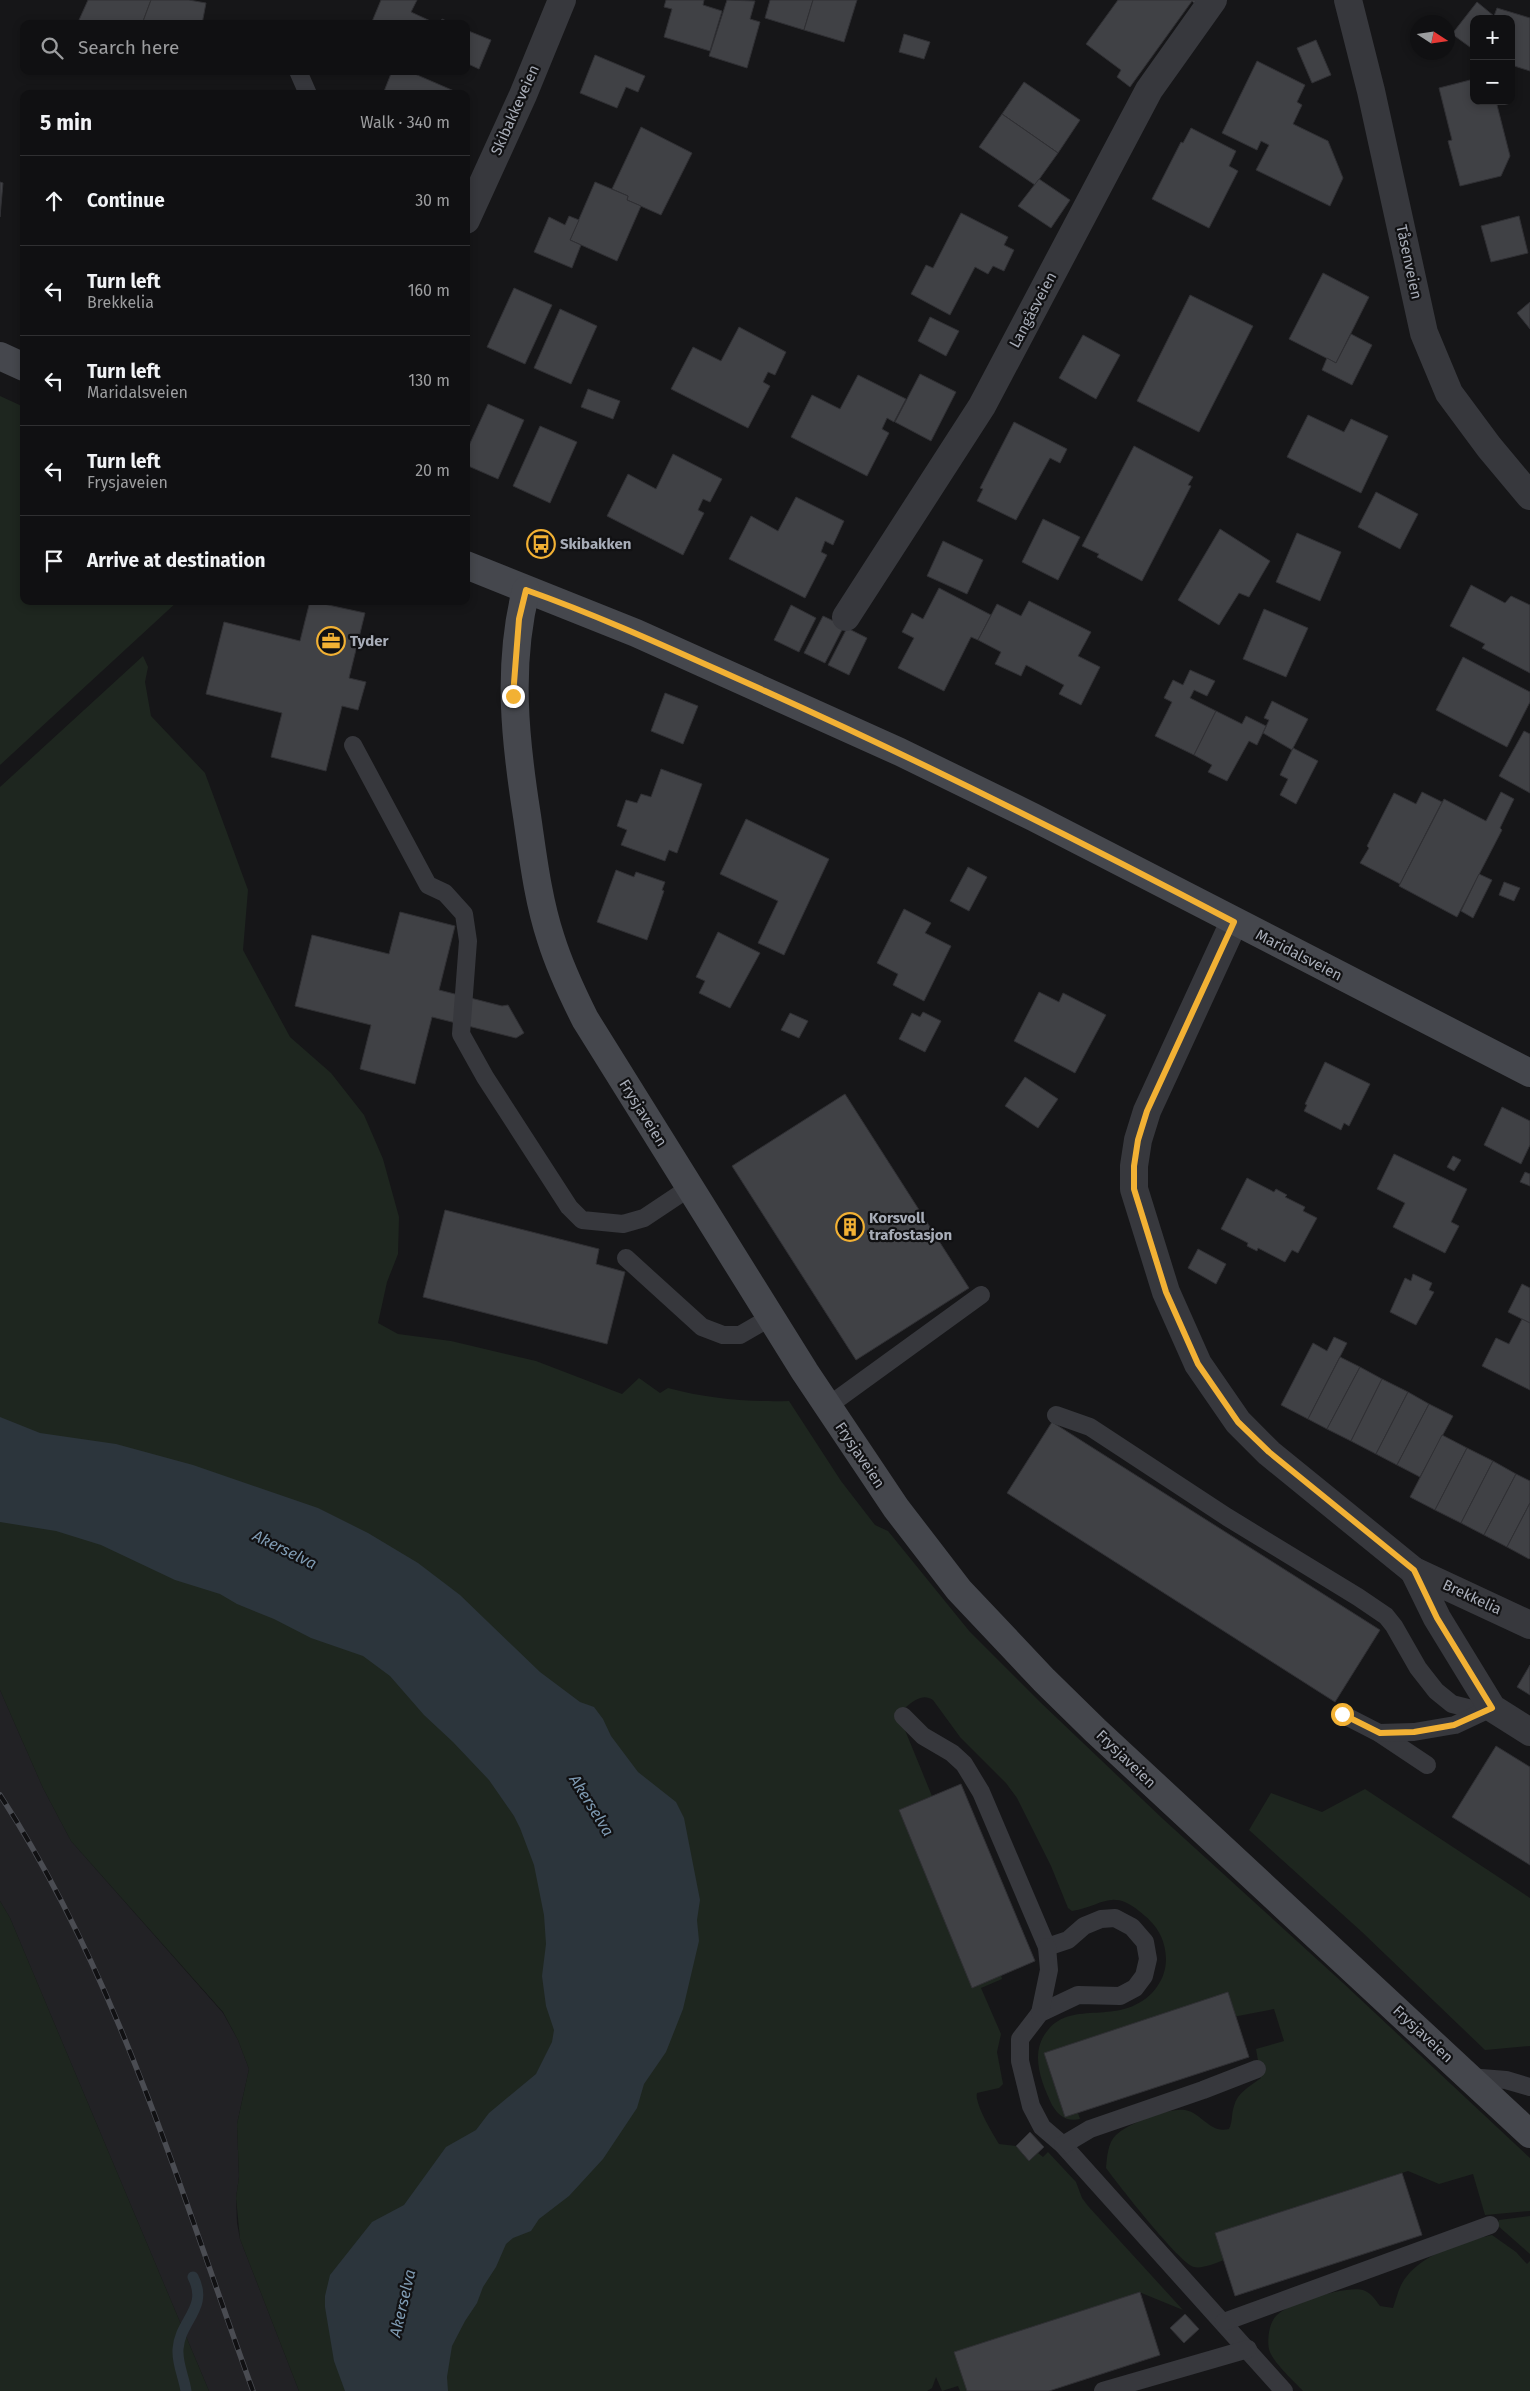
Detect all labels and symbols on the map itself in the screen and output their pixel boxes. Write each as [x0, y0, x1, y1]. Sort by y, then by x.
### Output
north arrow [1410, 15, 1455, 60]
street label: Skibakkeveien [487, 62, 543, 158]
street label: Tåsenveien [1392, 223, 1426, 301]
street label: Langåsveien [1006, 269, 1060, 351]
bus stop icon: Skibakken [526, 529, 556, 559]
place label: Skibakken [560, 535, 631, 553]
office icon: Tyder [316, 626, 346, 656]
place label: Tyder [350, 632, 389, 650]
route end [502, 685, 525, 708]
street label: Maridalsveien [1253, 925, 1345, 985]
street label: Frysjaveien [615, 1076, 671, 1150]
place label: Korsvoll trafostasjon [869, 1209, 952, 1244]
building icon: Korsvoll trafostasjon [835, 1212, 865, 1242]
street label: Frysjaveien [831, 1419, 889, 1491]
water label: Akerselva [249, 1525, 320, 1573]
street label: Brekkelia [1440, 1576, 1504, 1618]
route start [1331, 1703, 1354, 1726]
street label: Frysjaveien [1093, 1726, 1159, 1792]
water label: Akerselva [565, 1770, 618, 1839]
street label: Frysjaveien [1389, 2002, 1457, 2066]
water label: Akerselva [385, 2267, 419, 2340]

